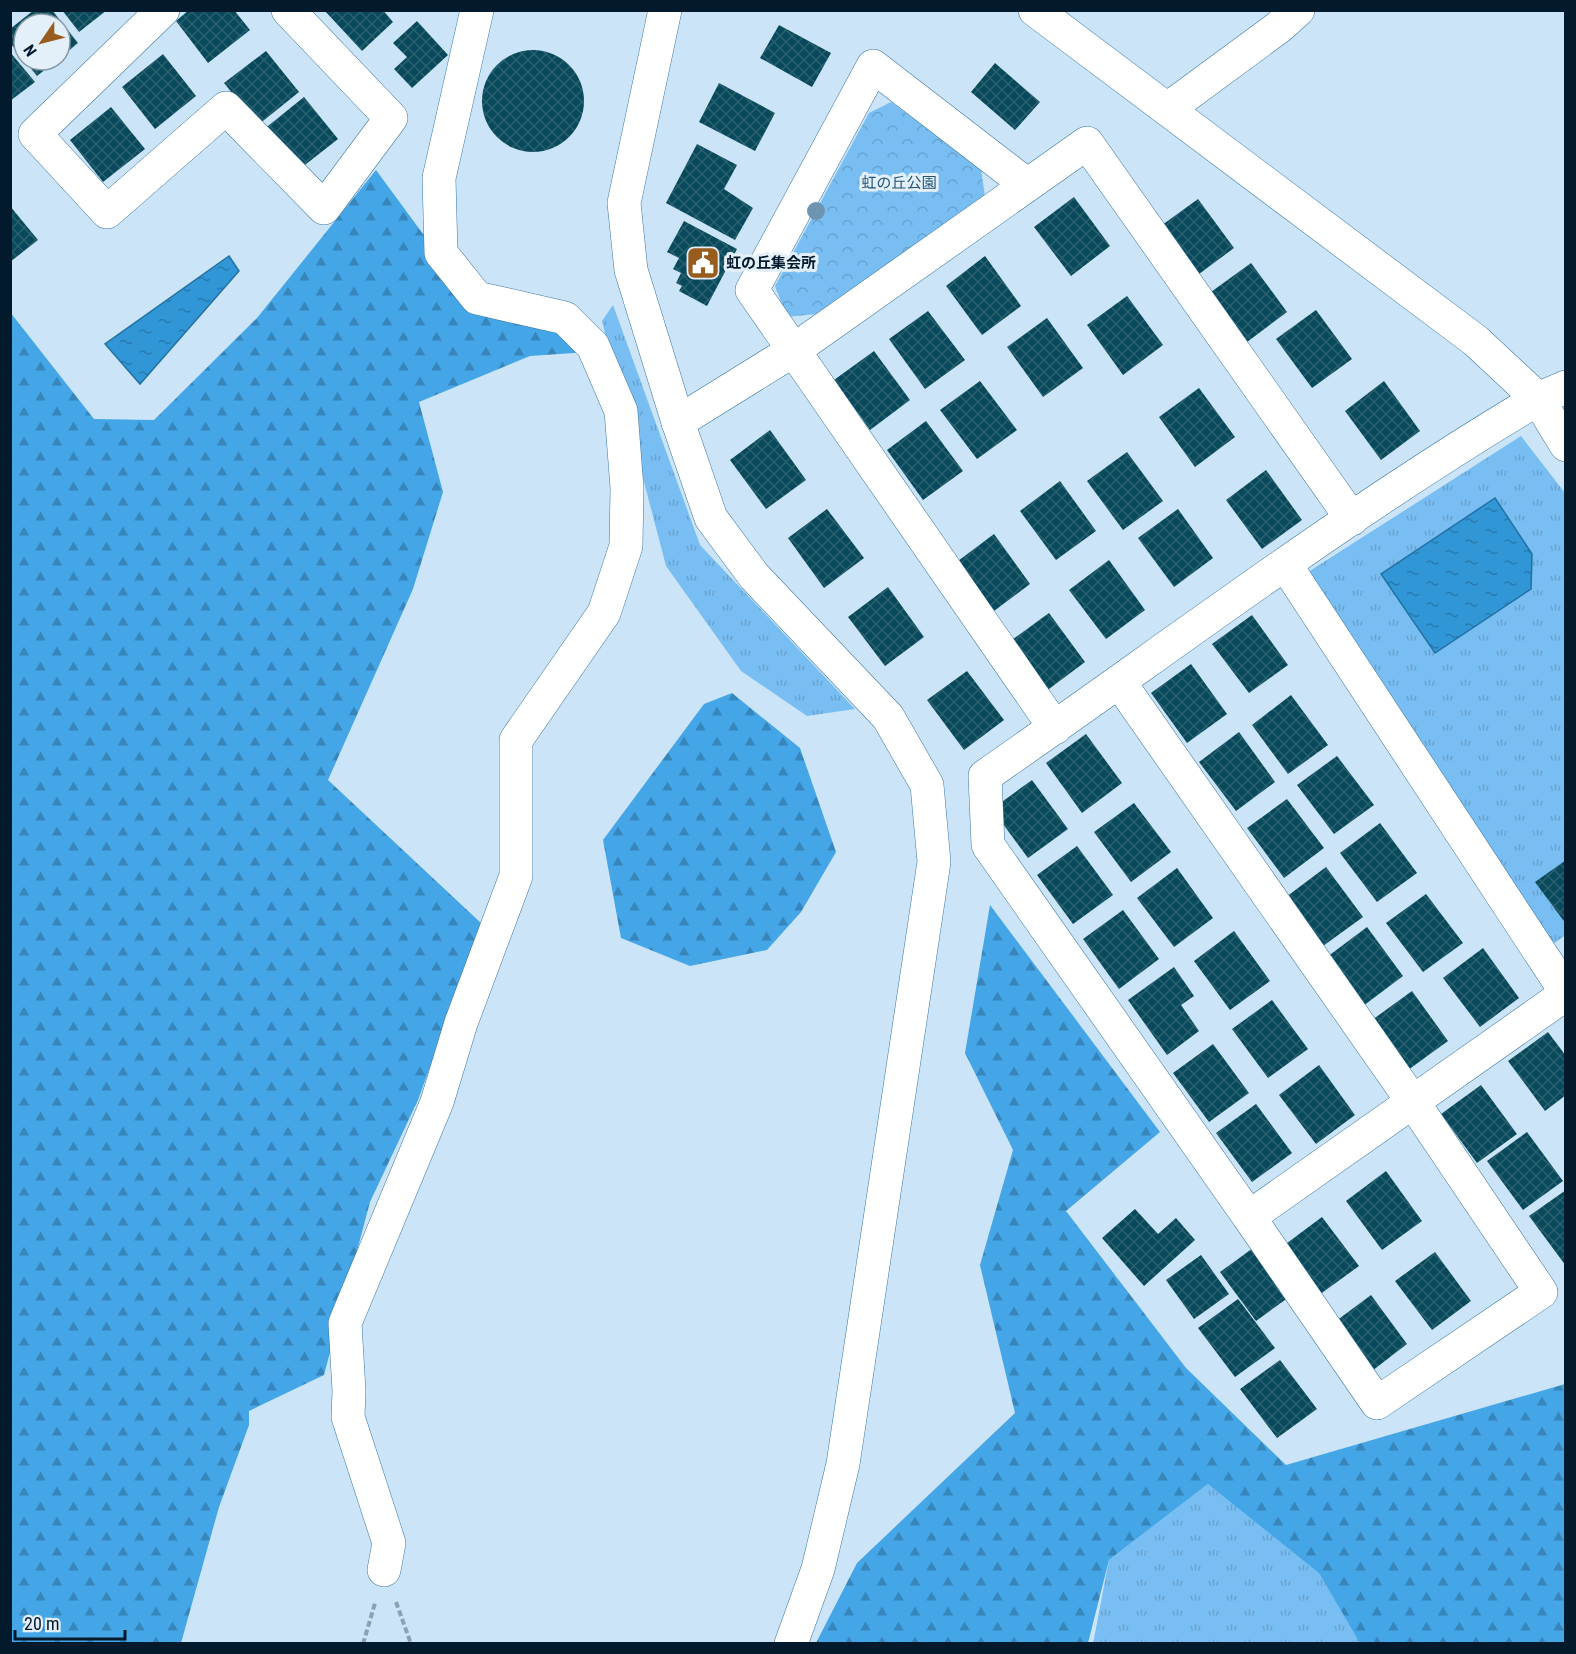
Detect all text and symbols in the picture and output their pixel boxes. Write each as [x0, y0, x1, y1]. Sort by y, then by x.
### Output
north arrow [12, 12, 72, 72]
text: N [20, 41, 41, 60]
park label: 虹の丘公園 [861, 174, 937, 192]
public building icon: 虹の丘集会所 [685, 245, 721, 281]
place label: 虹の丘集会所 [726, 254, 816, 272]
scale bar [15, 1603, 124, 1641]
text: 20 m [24, 1613, 59, 1634]

